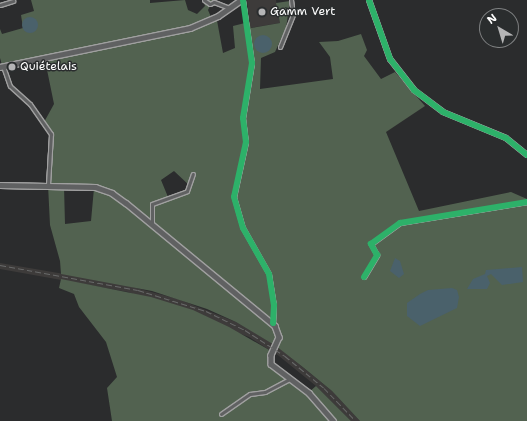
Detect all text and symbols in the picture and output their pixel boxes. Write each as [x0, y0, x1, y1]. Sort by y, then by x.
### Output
place label: Gamm Vert [270, 5, 336, 19]
marker: Gamm Vert [257, 7, 267, 17]
north arrow [479, 8, 519, 48]
text: N [484, 10, 500, 28]
place label: Quiételais [20, 60, 77, 74]
marker: Quiételais [7, 62, 17, 72]

